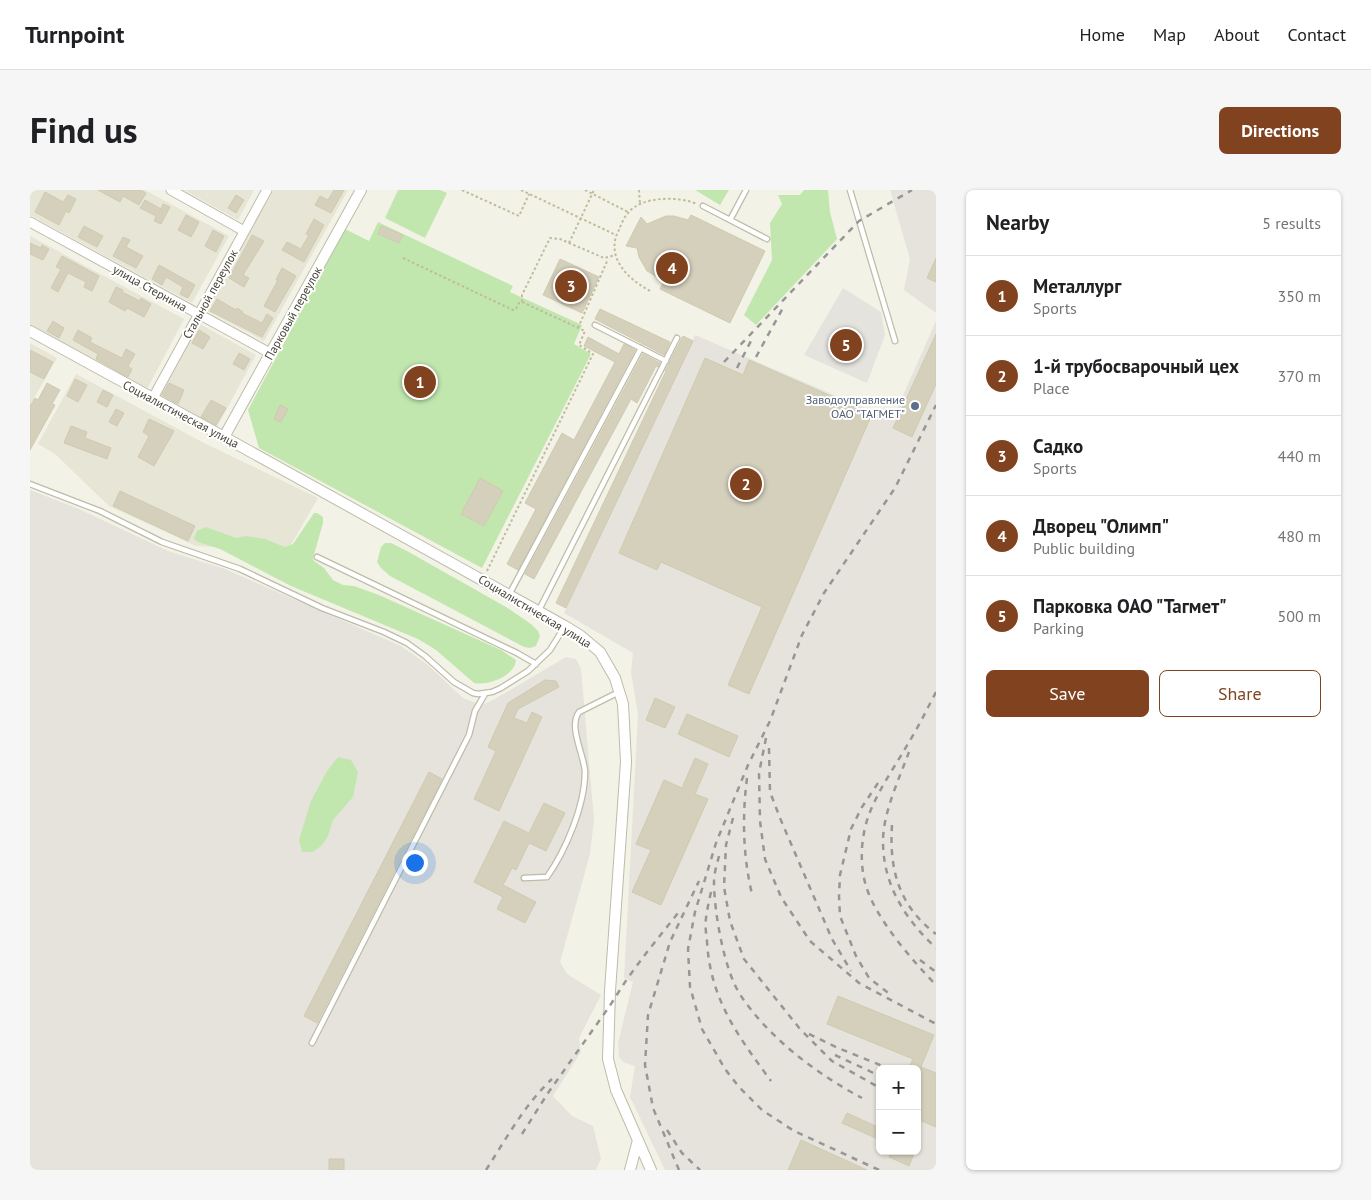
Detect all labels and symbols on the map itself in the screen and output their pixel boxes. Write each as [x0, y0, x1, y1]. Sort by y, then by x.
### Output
street label: Стальной переулок [179, 247, 241, 341]
pin: 4 [656, 249, 688, 287]
street label: улица Стернина [110, 261, 190, 315]
street label: Парковый переулок [261, 263, 325, 362]
pin: 3 [555, 267, 587, 305]
pin: 5 [830, 326, 862, 364]
pin: 1 [404, 363, 436, 401]
street label: Социалистическая улица [120, 377, 242, 451]
place label: Заводоуправление ОАО "ТАГМЕТ" [806, 392, 905, 421]
marker: Заводоуправление ОАО "ТАГМЕТ" [909, 400, 921, 412]
pin: 2 [730, 465, 762, 503]
street label: Социалистическая улица [476, 571, 594, 651]
your location [402, 850, 428, 876]

